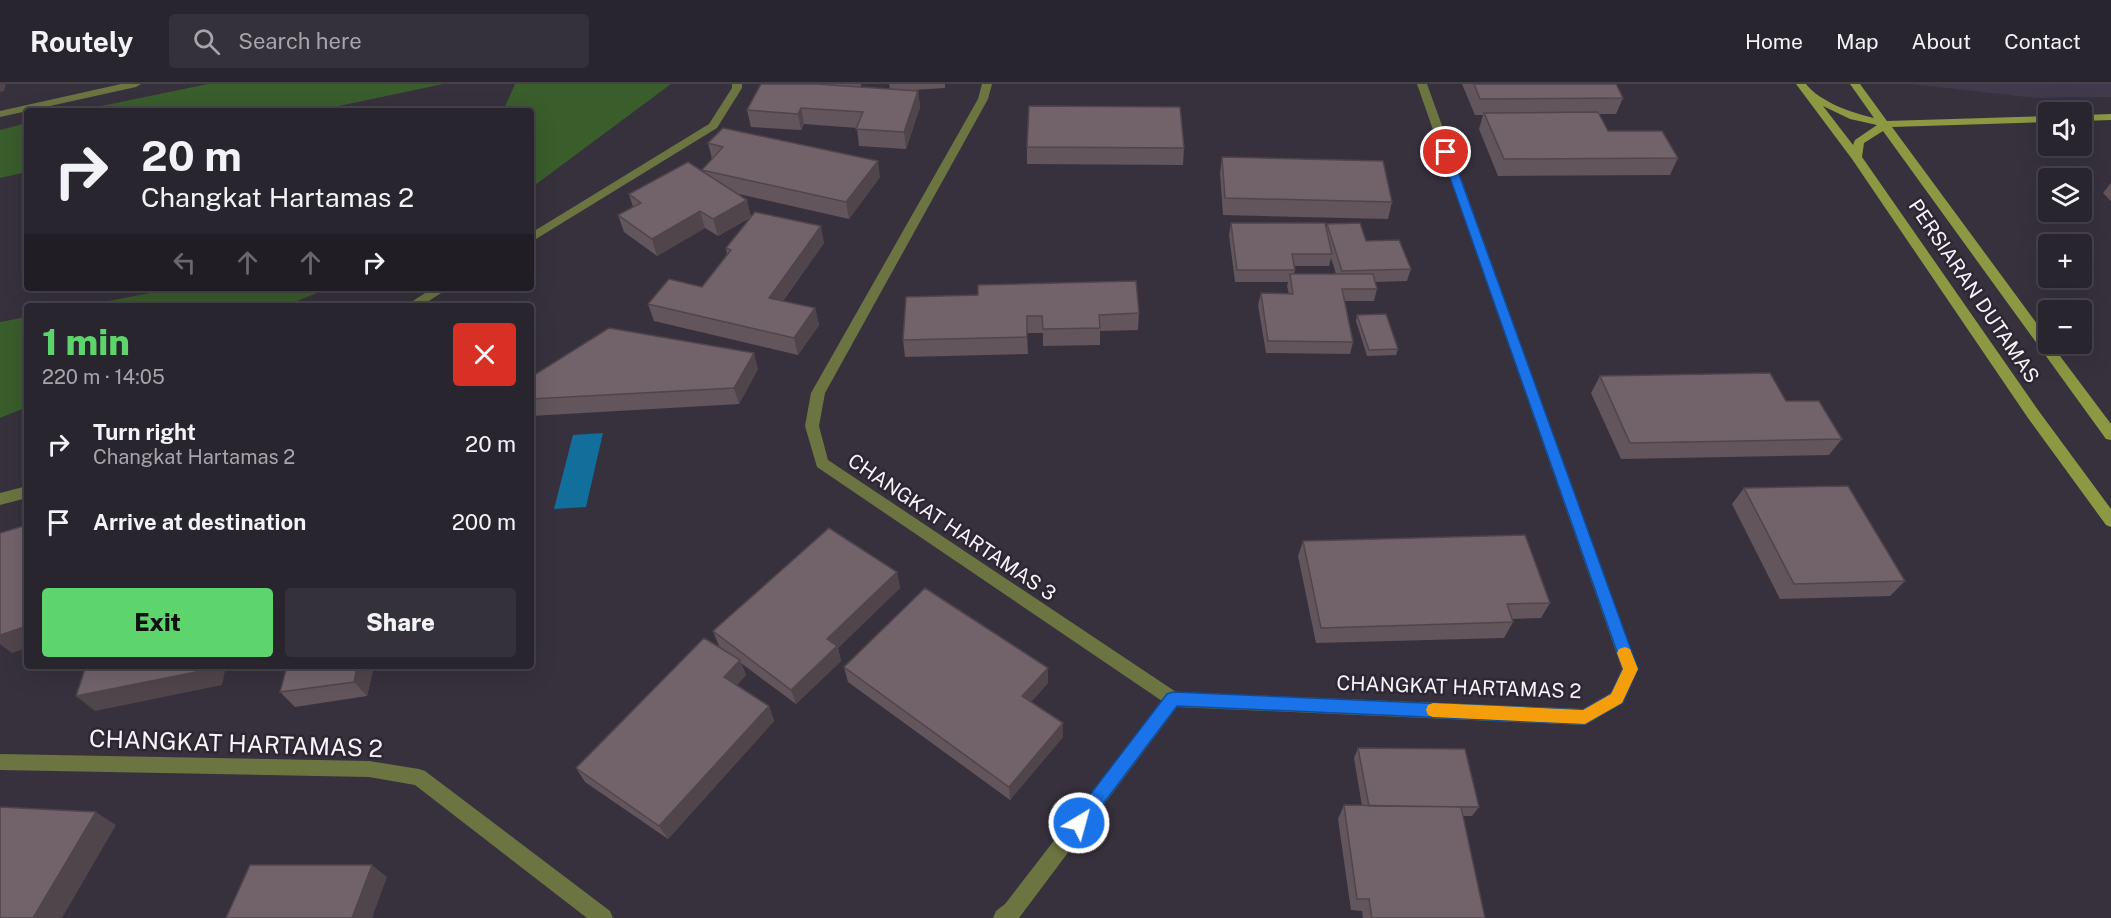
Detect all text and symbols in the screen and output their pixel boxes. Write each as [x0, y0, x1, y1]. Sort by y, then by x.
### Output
search box [169, 14, 589, 68]
text: Routely [30, 25, 133, 58]
icon: search [190, 25, 223, 58]
text: Search here [238, 28, 362, 54]
text: Home [1745, 29, 1803, 54]
text: Map [1836, 29, 1879, 54]
text: About [1912, 29, 1971, 54]
text: Contact [2004, 29, 2081, 54]
map controls [2038, 102, 2092, 354]
button: sound [2038, 102, 2092, 156]
pin [1420, 126, 1471, 177]
text: 20 m [141, 131, 242, 180]
icon: right [42, 132, 120, 210]
icon: arrive [1429, 135, 1462, 168]
button: layers [2038, 168, 2092, 222]
text: Changkat Hartamas 2 [141, 181, 414, 213]
street label: PERSIARAN DUTAMAS [1904, 195, 2044, 387]
button: + [2038, 234, 2092, 288]
icon: left [168, 246, 201, 279]
icon: ahead [231, 246, 264, 279]
icon: ahead [294, 246, 327, 279]
icon: right [357, 246, 390, 279]
button: − [2038, 300, 2092, 354]
text: 1 min [42, 321, 130, 363]
button: close [453, 323, 516, 386]
text: 220 m · 14:05 [42, 365, 165, 389]
text: Turn right [93, 419, 196, 445]
icon: right [42, 428, 75, 461]
text: 20 m [465, 431, 516, 457]
text: Changkat Hartamas 2 [93, 445, 295, 469]
street label: CHANGKAT HARTAMAS 3 [843, 448, 1061, 606]
icon: arrive [42, 506, 75, 539]
text: Arrive at destination [93, 509, 306, 535]
text: 200 m [452, 509, 516, 535]
button: Exit [42, 588, 273, 657]
button: Share [285, 588, 516, 657]
street label: CHANGKAT HARTAMAS 2 [1336, 671, 1582, 703]
street label: CHANGKAT HARTAMAS 2 [89, 724, 383, 762]
position arrow [1047, 791, 1111, 855]

